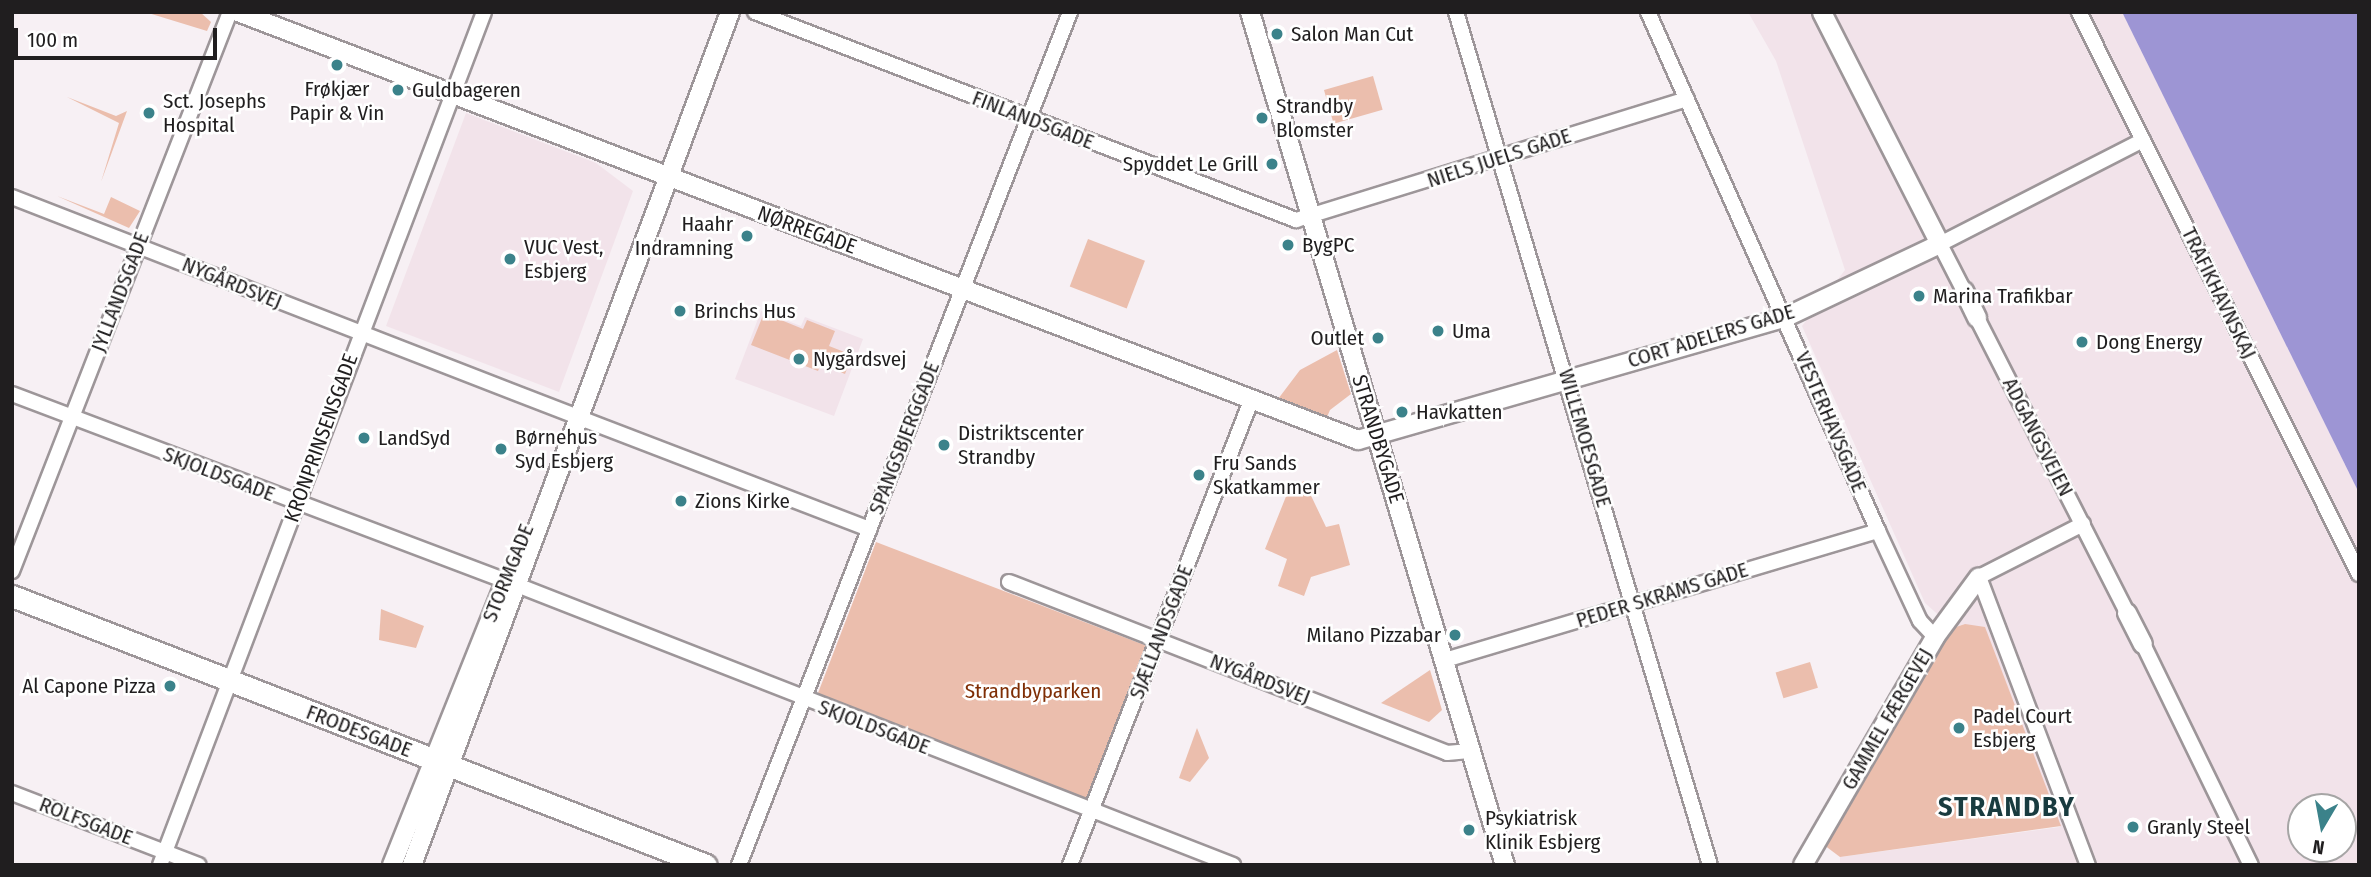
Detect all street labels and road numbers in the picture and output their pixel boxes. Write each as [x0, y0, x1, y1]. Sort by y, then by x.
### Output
street label: FINLANDSGADE [969, 85, 1097, 155]
street label: NIELS JUELS GADE [1424, 123, 1574, 193]
street label: NØRREGADE [754, 200, 860, 260]
street label: TRAFIKHAVNSKAJ [2176, 223, 2262, 363]
street label: JYLLANDSGADE [86, 229, 154, 355]
street label: NYGÅRDSVEJ [178, 252, 286, 314]
street label: CORT ADELERS GADE [1625, 299, 1797, 373]
street label: VESTERHAVSGADE [1790, 348, 1872, 496]
street label: KRONPRINSENSGADE [279, 350, 363, 526]
street label: SPANGSBJERGGADE [863, 358, 945, 518]
street label: WILLEMOESGADE [1553, 366, 1617, 510]
street label: STRANDBYGADE [1347, 372, 1409, 506]
street label: ADGANGSVEJEN [1997, 373, 2079, 501]
street label: SKJOLDSGADE [160, 441, 278, 507]
street label: STORMGADE [477, 520, 539, 626]
street label: PEDER SKRAMS GADE [1573, 557, 1751, 633]
street label: SJÆLLANDSGADE [1124, 561, 1198, 703]
street label: GAMMEL FÆRGEVEJ [1836, 644, 1938, 794]
street label: NYGÅRDSVEJ [1206, 648, 1314, 710]
street label: SKJOLDSGADE [815, 694, 933, 760]
street label: FRODESGADE [303, 699, 415, 763]
street label: ROLFSGADE [36, 792, 136, 850]

